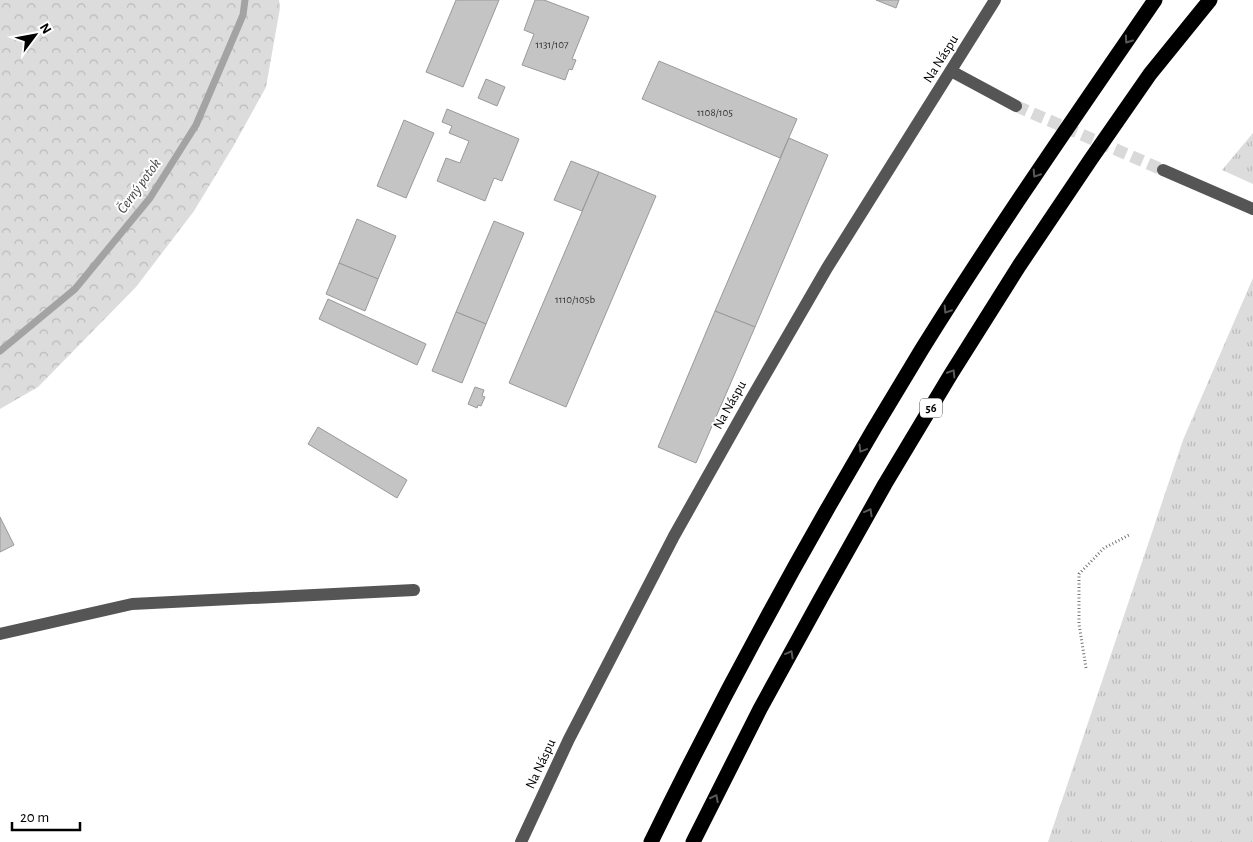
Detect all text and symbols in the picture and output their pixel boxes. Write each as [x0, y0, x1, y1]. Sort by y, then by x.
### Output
north arrow [10, 10, 60, 60]
text: N [37, 21, 54, 36]
street label: Na Náspu [921, 33, 961, 85]
one-way arrow [1125, 34, 1134, 44]
house number: 1131/107 [535, 39, 569, 50]
house number: 1108/105 [697, 107, 733, 118]
water label: Černý potok [113, 155, 164, 216]
one-way arrow [1032, 169, 1042, 178]
house number: 1110/105b [555, 294, 595, 305]
one-way arrow [944, 305, 953, 314]
one-way arrow [946, 369, 955, 378]
street label: Na Náspu [711, 378, 749, 432]
road number: 56 [920, 398, 942, 418]
one-way arrow [859, 444, 869, 453]
one-way arrow [863, 509, 873, 518]
one-way arrow [784, 651, 794, 660]
street label: Na Náspu [523, 737, 559, 791]
one-way arrow [709, 795, 719, 804]
scale bar [12, 800, 80, 832]
text: 20 m [20, 810, 49, 825]

